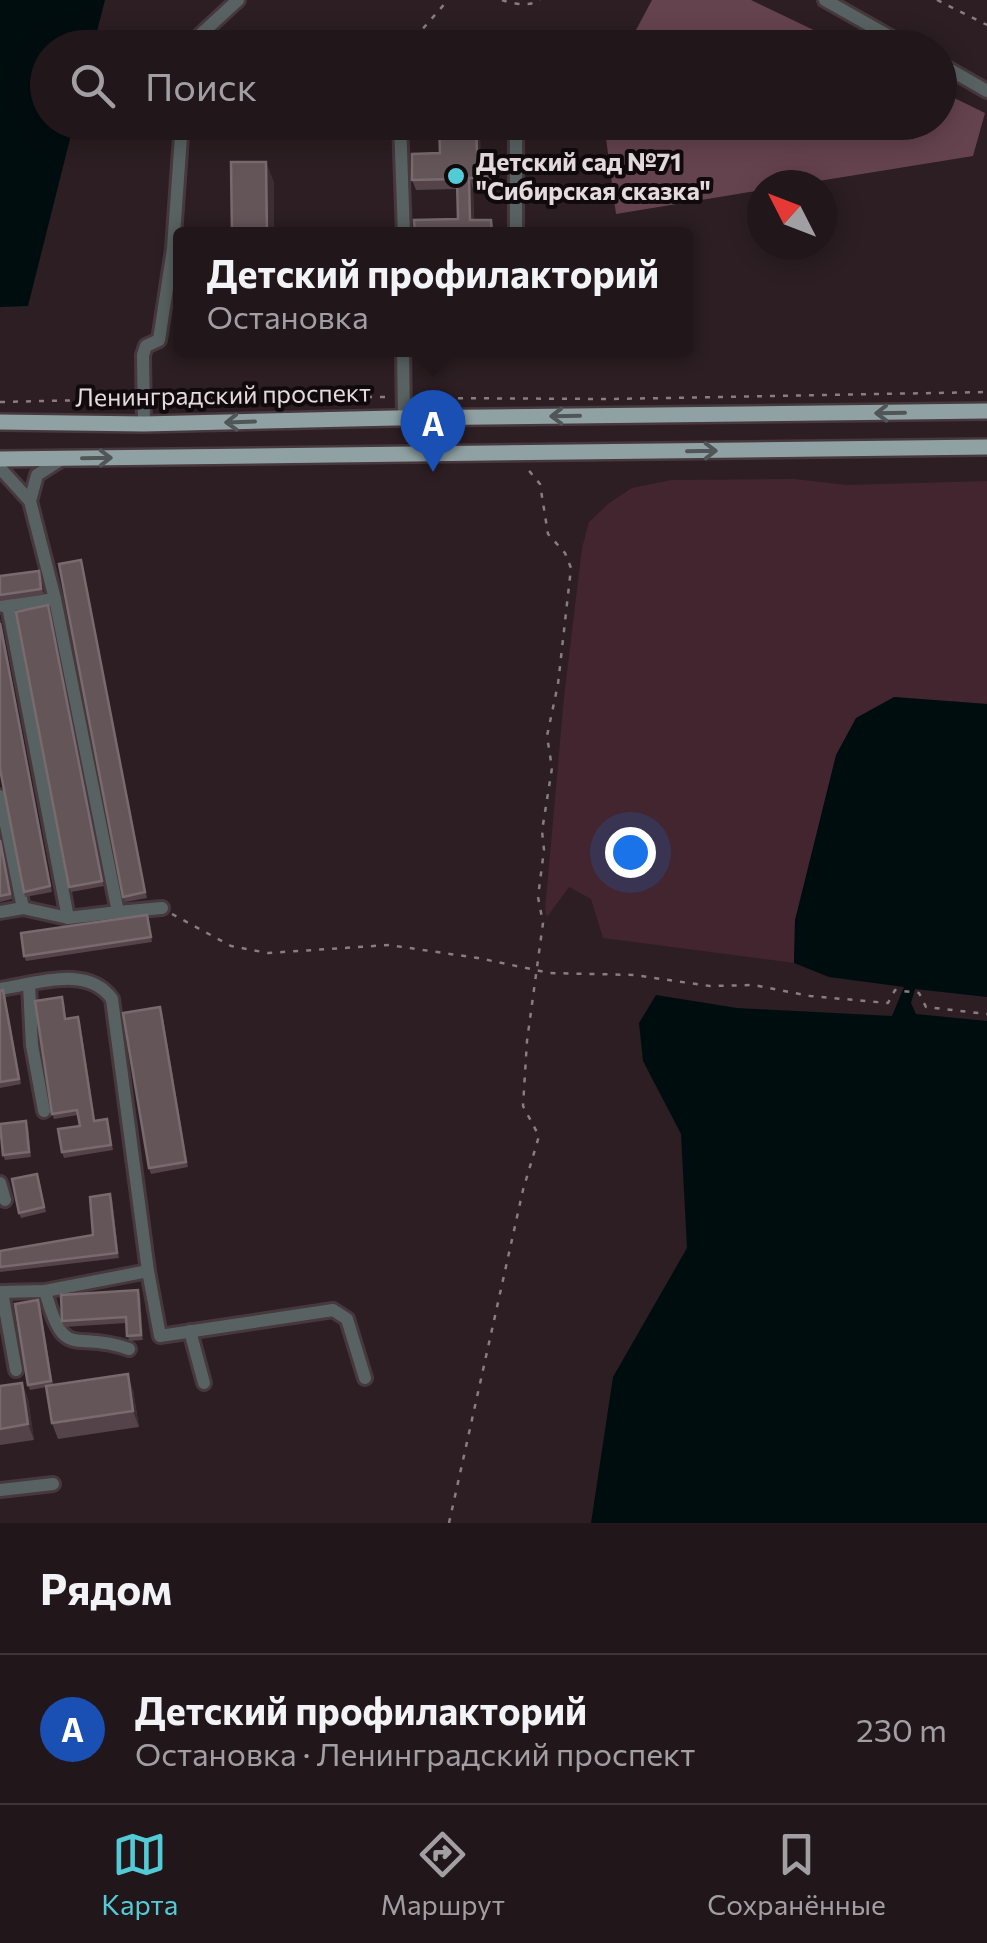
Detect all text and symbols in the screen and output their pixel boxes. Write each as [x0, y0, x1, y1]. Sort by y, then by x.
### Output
search box [30, 30, 957, 140]
icon: search [65, 58, 120, 113]
text: Поиск [145, 62, 257, 109]
place label: Детский сад №71 "Сибирская сказка" [476, 146, 711, 205]
marker: Детский сад №71 "Сибирская сказка" [445, 165, 467, 187]
north arrow [747, 170, 837, 260]
popup [173, 227, 693, 357]
text: Детский профилакторий [207, 249, 659, 296]
text: Остановка [207, 296, 369, 336]
street label: Ленинградский проспект [75, 376, 371, 412]
pin: A [400, 390, 466, 472]
one-way arrow [874, 404, 906, 422]
one-way arrow [549, 406, 582, 426]
one-way arrow [224, 412, 256, 431]
one-way arrow [686, 442, 718, 460]
one-way arrow [80, 448, 113, 468]
your location [605, 827, 656, 878]
text: Рядом [40, 1562, 172, 1614]
text: Детский профилакторий [135, 1686, 587, 1733]
text: A [61, 1709, 84, 1749]
text: 230 m [856, 1709, 947, 1749]
text: Остановка · Ленинградский проспект [135, 1733, 695, 1773]
tab: Карта [101, 1827, 178, 1921]
tab: Маршрут [381, 1827, 505, 1921]
tab: Сохранённые [707, 1827, 886, 1921]

